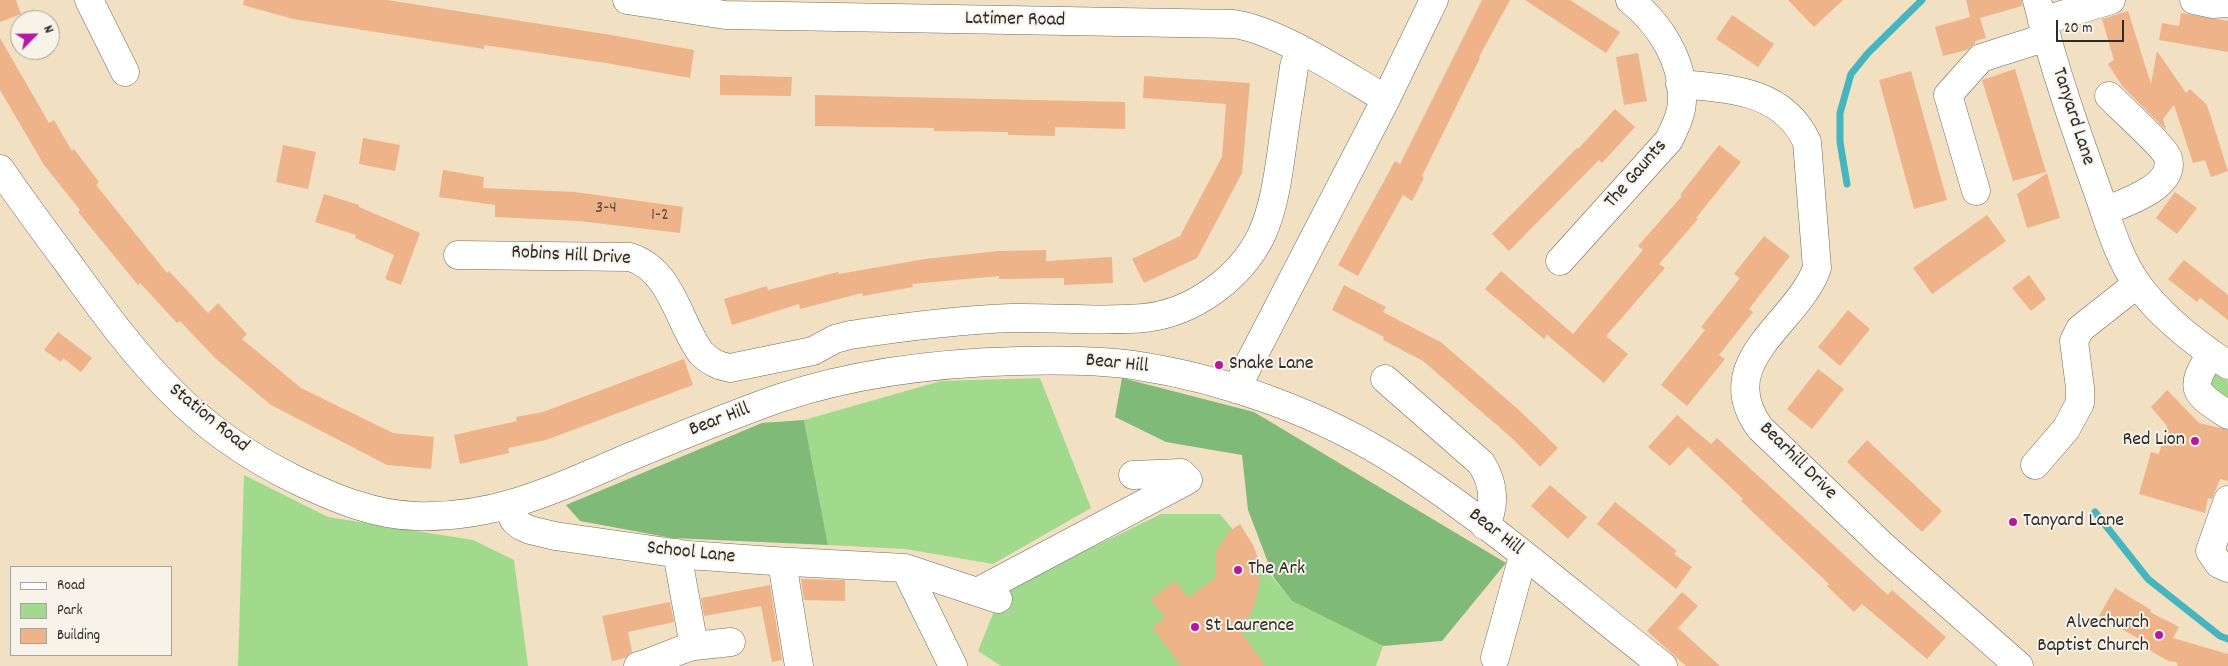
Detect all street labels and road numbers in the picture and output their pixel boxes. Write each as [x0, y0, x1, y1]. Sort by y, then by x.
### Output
street label: Latimer Road [965, 8, 1065, 34]
street label: Tanyard Lane [2045, 65, 2099, 169]
street label: The Gaunts [1600, 136, 1674, 214]
street label: Robins Hill Drive [511, 242, 631, 272]
street label: Bear Hill [1084, 350, 1150, 380]
street label: Station Road [163, 379, 253, 459]
street label: Bear Hill [686, 398, 754, 444]
street label: Bearhill Drive [1753, 418, 1841, 506]
street label: Bear Hill [1463, 504, 1527, 562]
street label: School Lane [646, 537, 736, 571]

